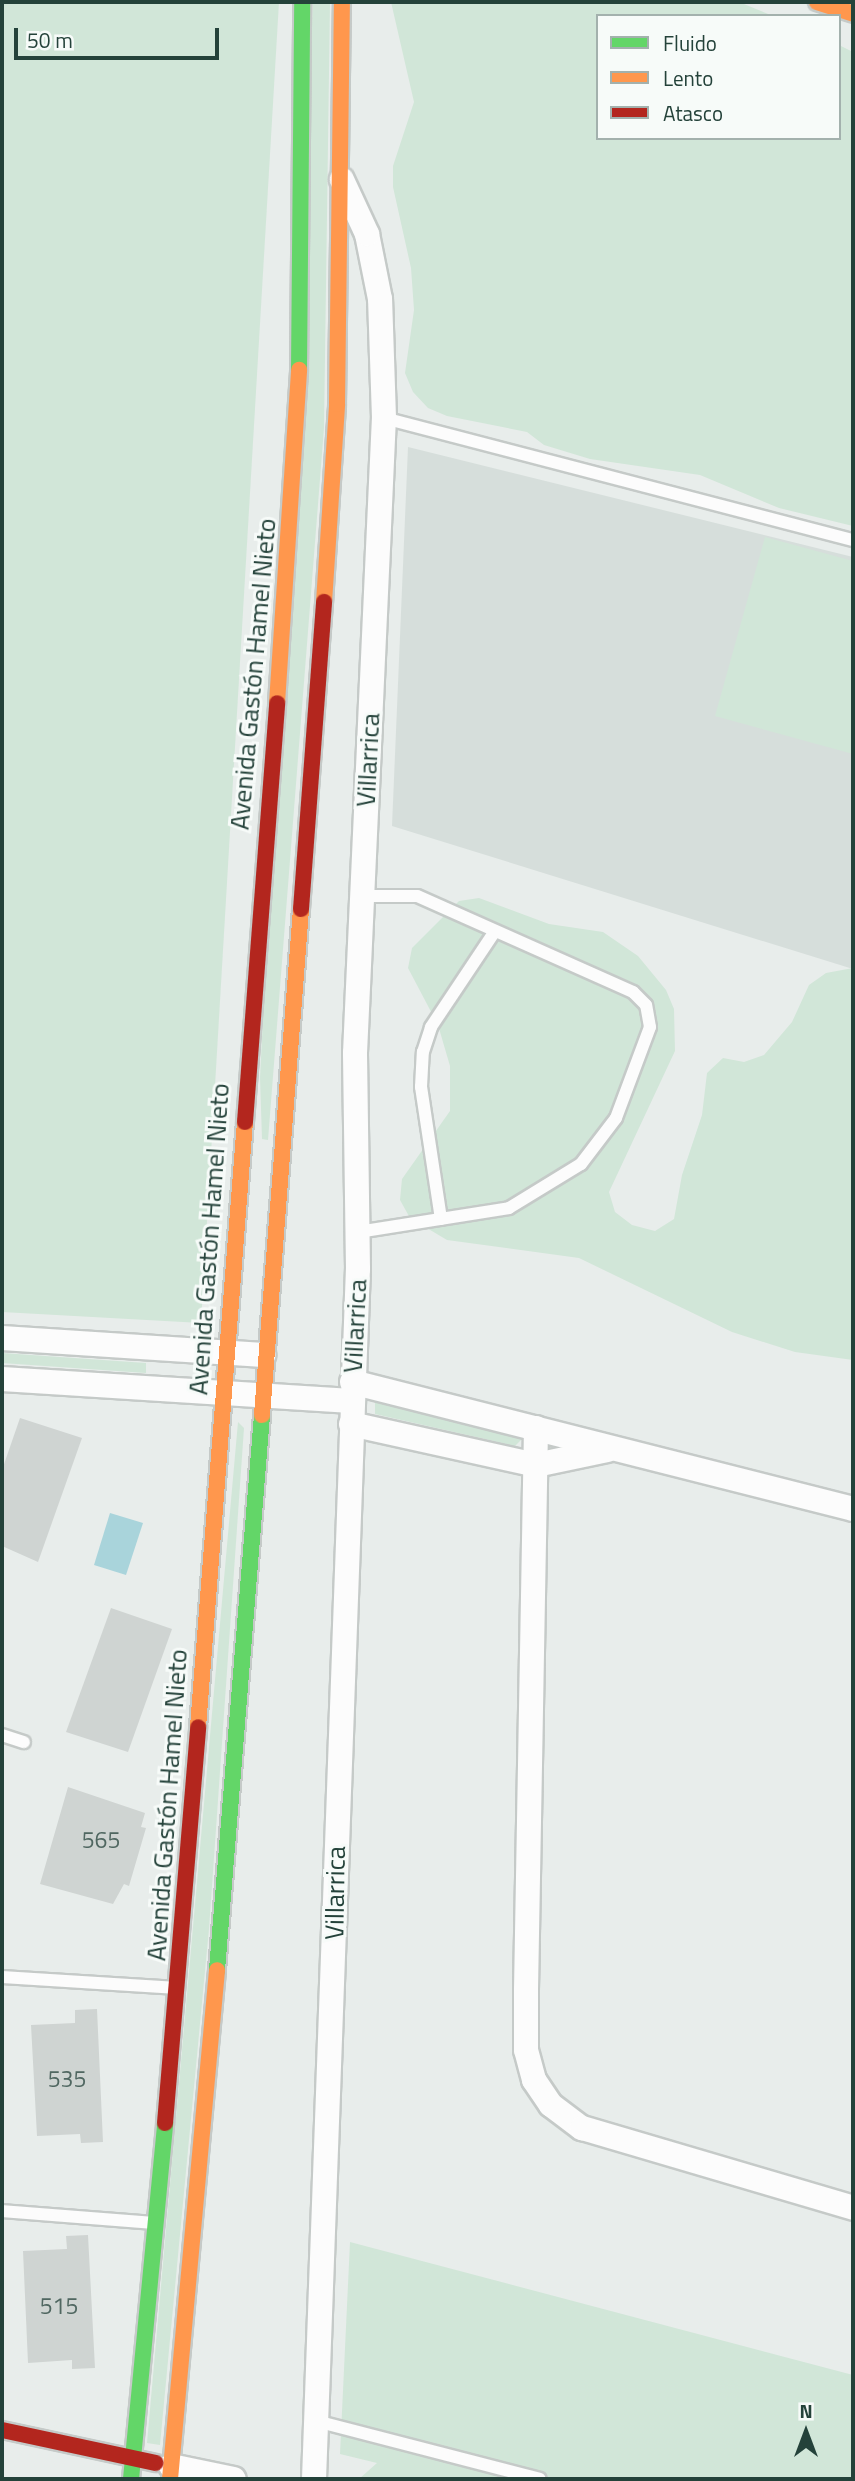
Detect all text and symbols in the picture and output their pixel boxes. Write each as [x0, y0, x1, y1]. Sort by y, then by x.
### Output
scale bar [18, 14, 222, 58]
legend [596, 14, 841, 140]
text: 50 m [27, 24, 73, 56]
text: Fluido [663, 27, 717, 59]
text: Lento [663, 62, 713, 94]
text: Atasco [663, 97, 723, 129]
street label: Avenida Gastón Hamel Nieto [224, 517, 282, 831]
street label: Villarrica [350, 712, 386, 808]
street label: Avenida Gastón Hamel Nieto [183, 1082, 235, 1396]
street label: Villarrica [337, 1278, 373, 1374]
street label: Avenida Gastón Hamel Nieto [141, 1648, 193, 1962]
house number: 565 [82, 1826, 120, 1854]
street label: Villarrica [319, 1846, 351, 1940]
house number: 535 [48, 2065, 86, 2093]
house number: 515 [40, 2292, 78, 2320]
text: N [799, 2396, 813, 2425]
north arrow [771, 2397, 841, 2467]

